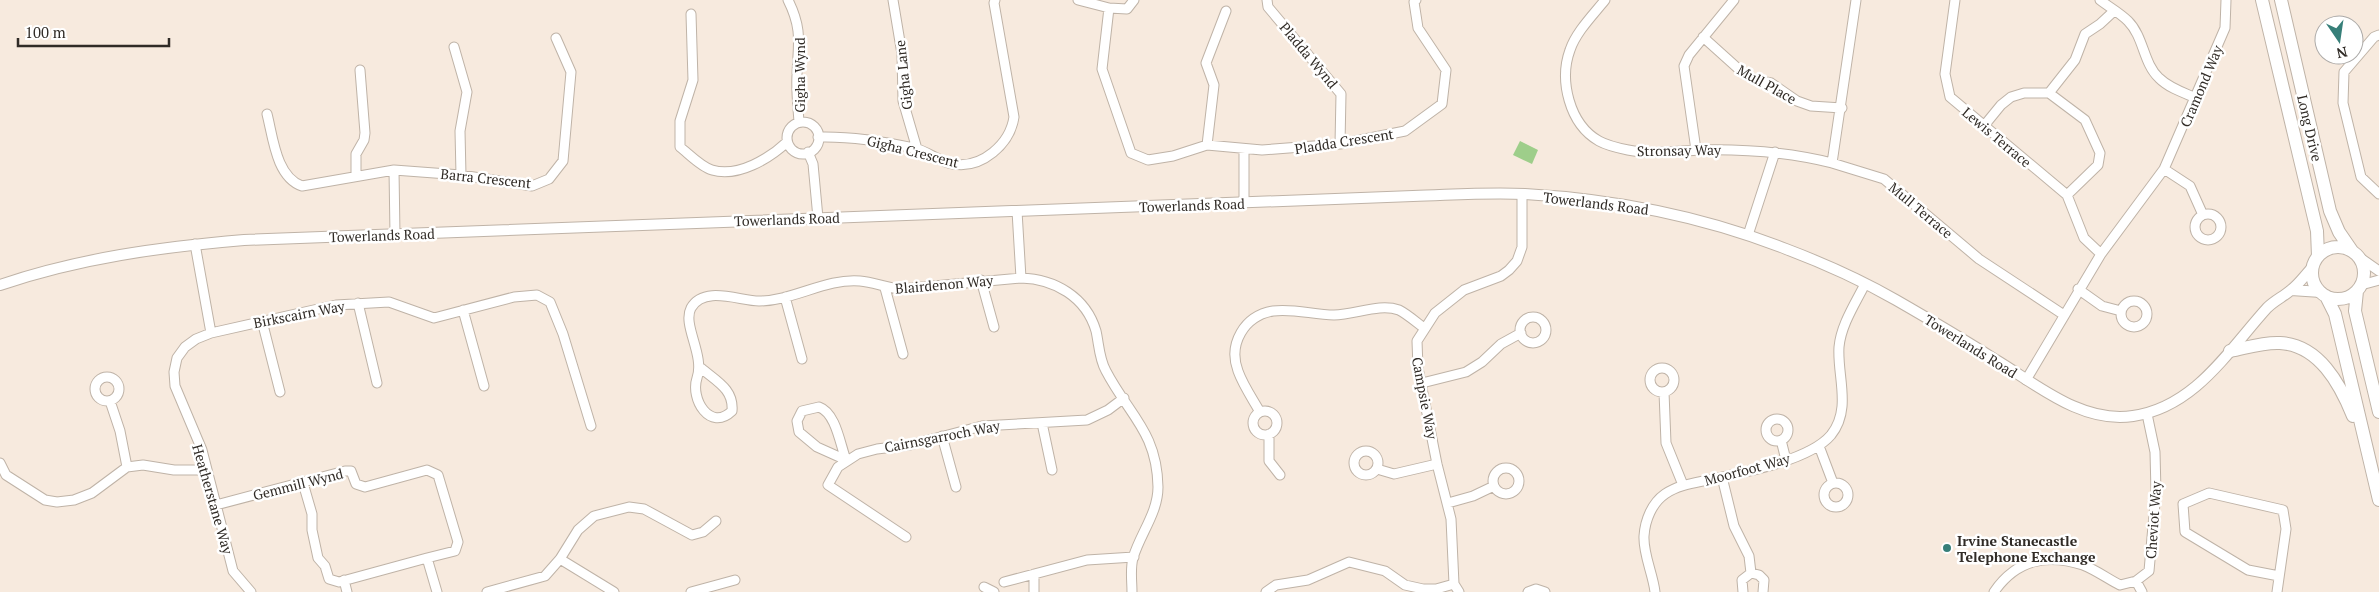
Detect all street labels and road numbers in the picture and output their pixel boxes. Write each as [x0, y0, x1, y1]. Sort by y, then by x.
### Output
street label: Pladda Wynd [1276, 18, 1342, 92]
street label: Gigha Wynd [790, 37, 809, 113]
street label: Gigha Lane [890, 39, 916, 111]
street label: Cramond Way [2175, 41, 2227, 130]
street label: Mull Place [1734, 60, 1800, 108]
street label: Long Drive [2293, 93, 2327, 163]
street label: Lewis Terrace [1959, 103, 2035, 171]
street label: Pladda Crescent [1293, 124, 1396, 158]
street label: Gigha Crescent [865, 130, 962, 172]
street label: Stronsay Way [1637, 140, 1722, 160]
street label: Barra Crescent [440, 164, 533, 192]
street label: Mull Terrace [1885, 178, 1957, 242]
street label: Towerlands Road [1542, 187, 1650, 219]
street label: Towerlands Road [1139, 194, 1245, 216]
street label: Towerlands Road [734, 208, 840, 230]
street label: Towerlands Road [329, 224, 435, 246]
street label: Blairdenon Way [894, 270, 995, 298]
street label: Birkscairn Way [252, 296, 347, 332]
street label: Towerlands Road [1921, 310, 2021, 382]
street label: Campsie Way [1408, 355, 1442, 442]
street label: Cairnsgarroch Way [883, 415, 1002, 457]
street label: Heatherstane Way [188, 442, 238, 557]
street label: Moorfoot Way [1702, 448, 1793, 490]
street label: Gemmill Wynd [251, 464, 345, 504]
street label: Cheviot Way [2141, 480, 2165, 559]

